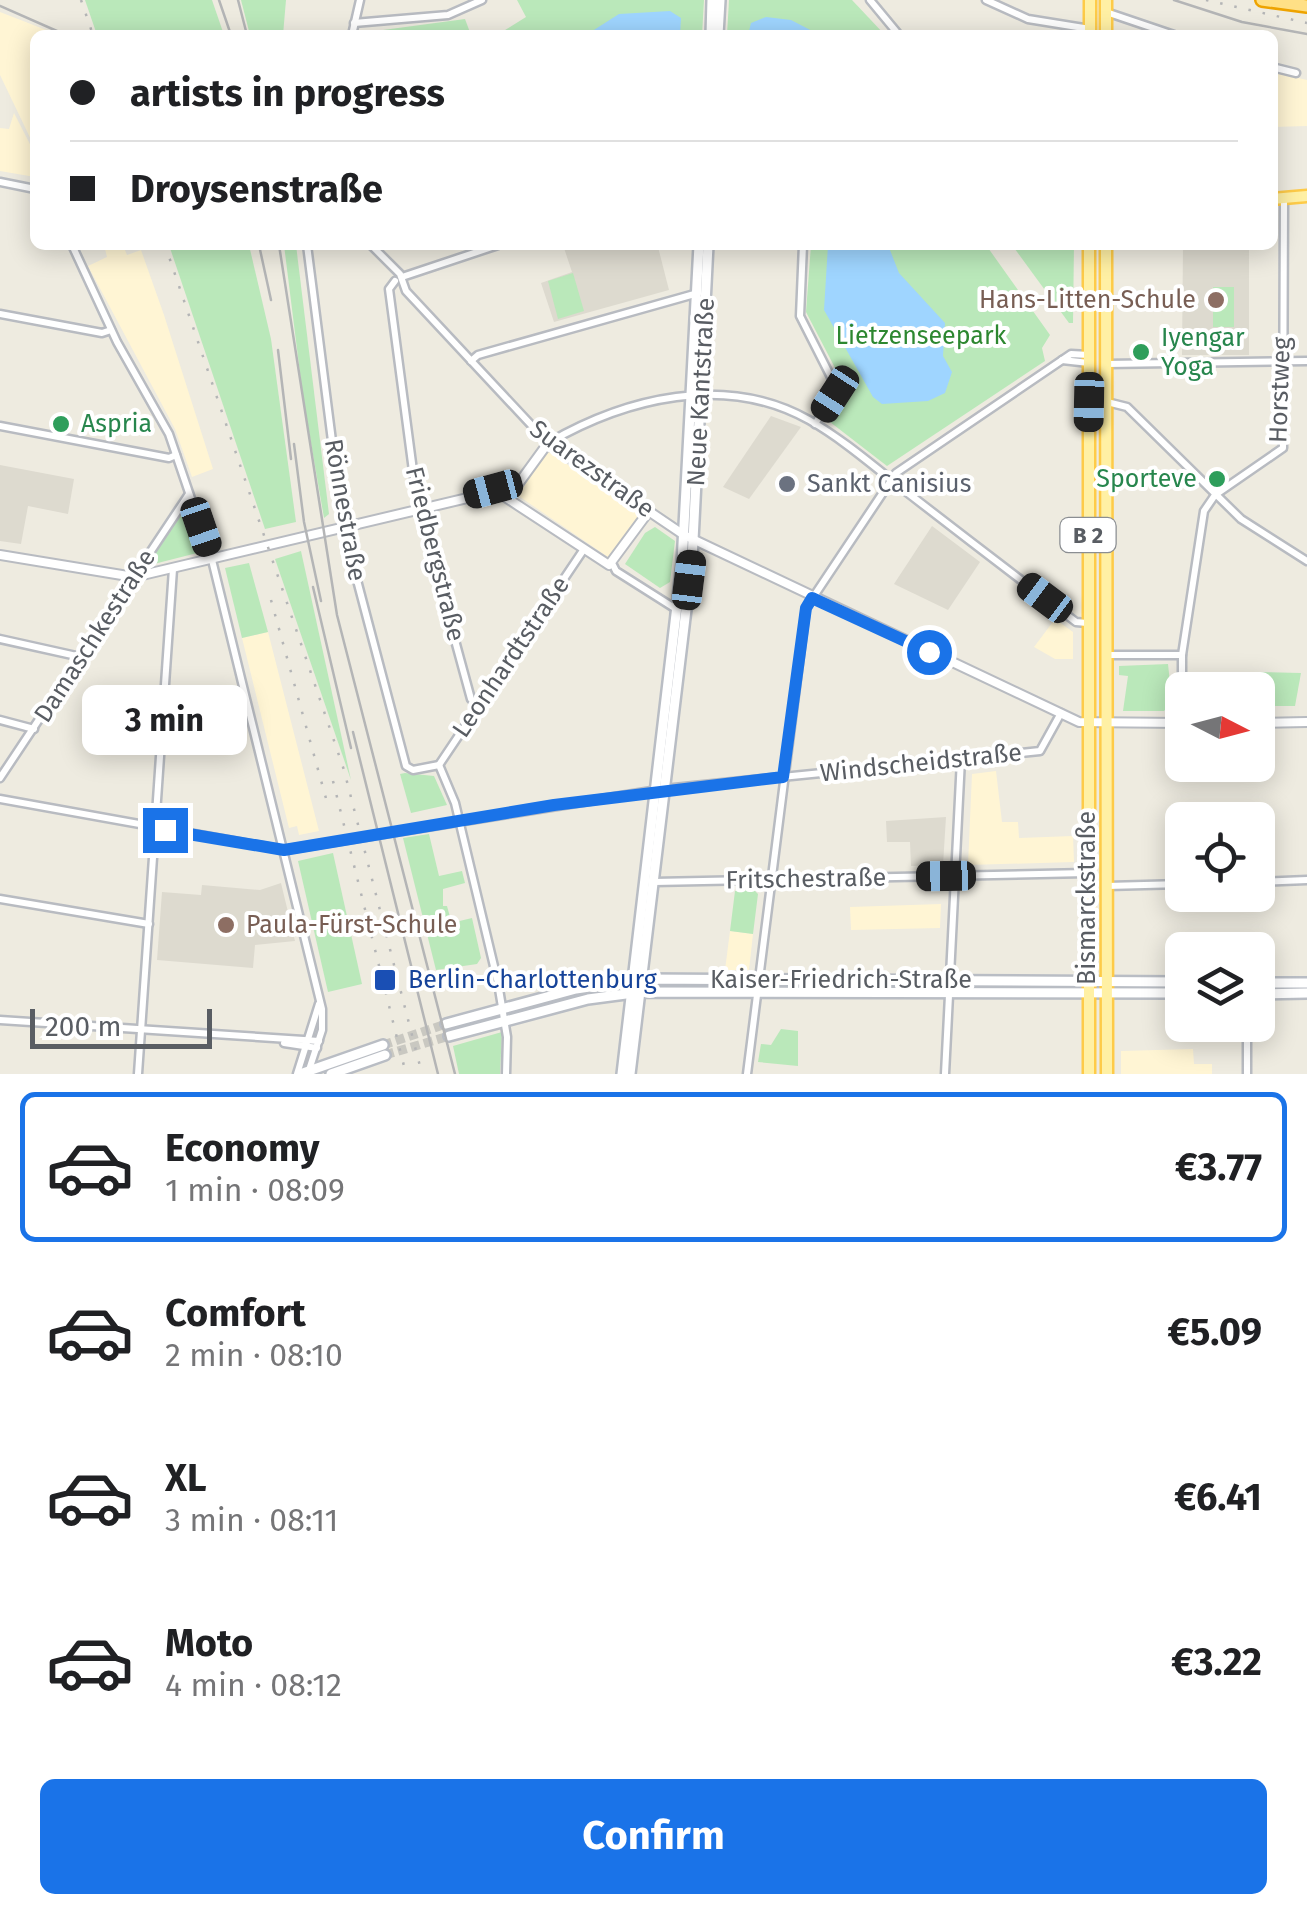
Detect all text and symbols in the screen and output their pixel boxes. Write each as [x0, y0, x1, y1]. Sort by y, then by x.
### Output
text: artists in progress [130, 70, 445, 116]
text: Droysenstraße [130, 166, 383, 212]
place label: Hans-Litten-Schule [979, 285, 1196, 315]
marker: Hans-Litten-Schule [1205, 289, 1227, 311]
street label: Neue Kantstraße [681, 297, 721, 487]
park label: Lietzenseepark [836, 321, 1007, 351]
place label: Iyengar Yoga [1161, 323, 1245, 382]
street label: Horstweg [1263, 336, 1297, 444]
marker: Iyengar Yoga [1130, 341, 1152, 363]
car [806, 361, 864, 427]
car [1073, 372, 1105, 432]
place label: Aspria [81, 409, 152, 439]
marker: Aspria [50, 413, 72, 435]
street label: Suarezstraße [524, 414, 660, 524]
street label: Rönnestraße [318, 437, 372, 583]
street label: Friedbergstraße [399, 464, 471, 644]
place label: Sporteve [1096, 464, 1197, 494]
car [460, 467, 526, 511]
marker: Sporteve [1206, 468, 1228, 490]
place label: Sankt Canisius [807, 469, 971, 499]
marker: Sankt Canisius [776, 473, 798, 495]
car [177, 494, 225, 560]
road number: B 2 [1060, 518, 1116, 552]
street label: Damaschkestraße [28, 544, 162, 728]
car [670, 548, 708, 612]
car [1012, 568, 1078, 628]
street label: Leonhardtstraße [446, 571, 576, 743]
route start [907, 630, 952, 675]
north arrow [1165, 672, 1275, 782]
map controls [1165, 672, 1275, 1042]
callout: 3 min [82, 685, 248, 755]
text: 3 min [125, 701, 204, 739]
street label: Windscheidstraße [819, 737, 1023, 789]
button: locate [1165, 802, 1275, 912]
route end [143, 808, 188, 853]
street label: Bismarckstraße [1072, 811, 1102, 985]
car [916, 860, 976, 892]
street label: Fritschestraße [725, 863, 887, 895]
place label: Paula-Fürst-Schule [246, 910, 457, 940]
marker: Paula-Fürst-Schule [215, 914, 237, 936]
button: layers [1165, 932, 1275, 1042]
place label: Berlin-Charlottenburg [408, 965, 657, 995]
street label: Kaiser-Friedrich-Straße [710, 965, 972, 995]
marker: Berlin-Charlottenburg [372, 967, 398, 993]
scale bar [30, 1004, 212, 1048]
text: 200 m [45, 1010, 122, 1043]
icon: car [45, 1122, 135, 1212]
text: Economy [165, 1125, 320, 1171]
text: €3.77 [1175, 1144, 1262, 1190]
text: 1 min · 08:09 [165, 1171, 345, 1209]
icon: car [45, 1287, 135, 1377]
text: Comfort [165, 1290, 306, 1336]
text: €5.09 [1167, 1309, 1262, 1355]
text: 2 min · 08:10 [165, 1336, 343, 1374]
icon: car [45, 1452, 135, 1542]
text: XL [165, 1455, 207, 1501]
text: €6.41 [1174, 1474, 1262, 1520]
text: 3 min · 08:11 [165, 1501, 338, 1539]
icon: car [45, 1617, 135, 1707]
text: Moto [165, 1620, 253, 1666]
text: €3.22 [1171, 1639, 1262, 1685]
text: 4 min · 08:12 [165, 1666, 342, 1704]
button: Confirm [40, 1779, 1267, 1894]

